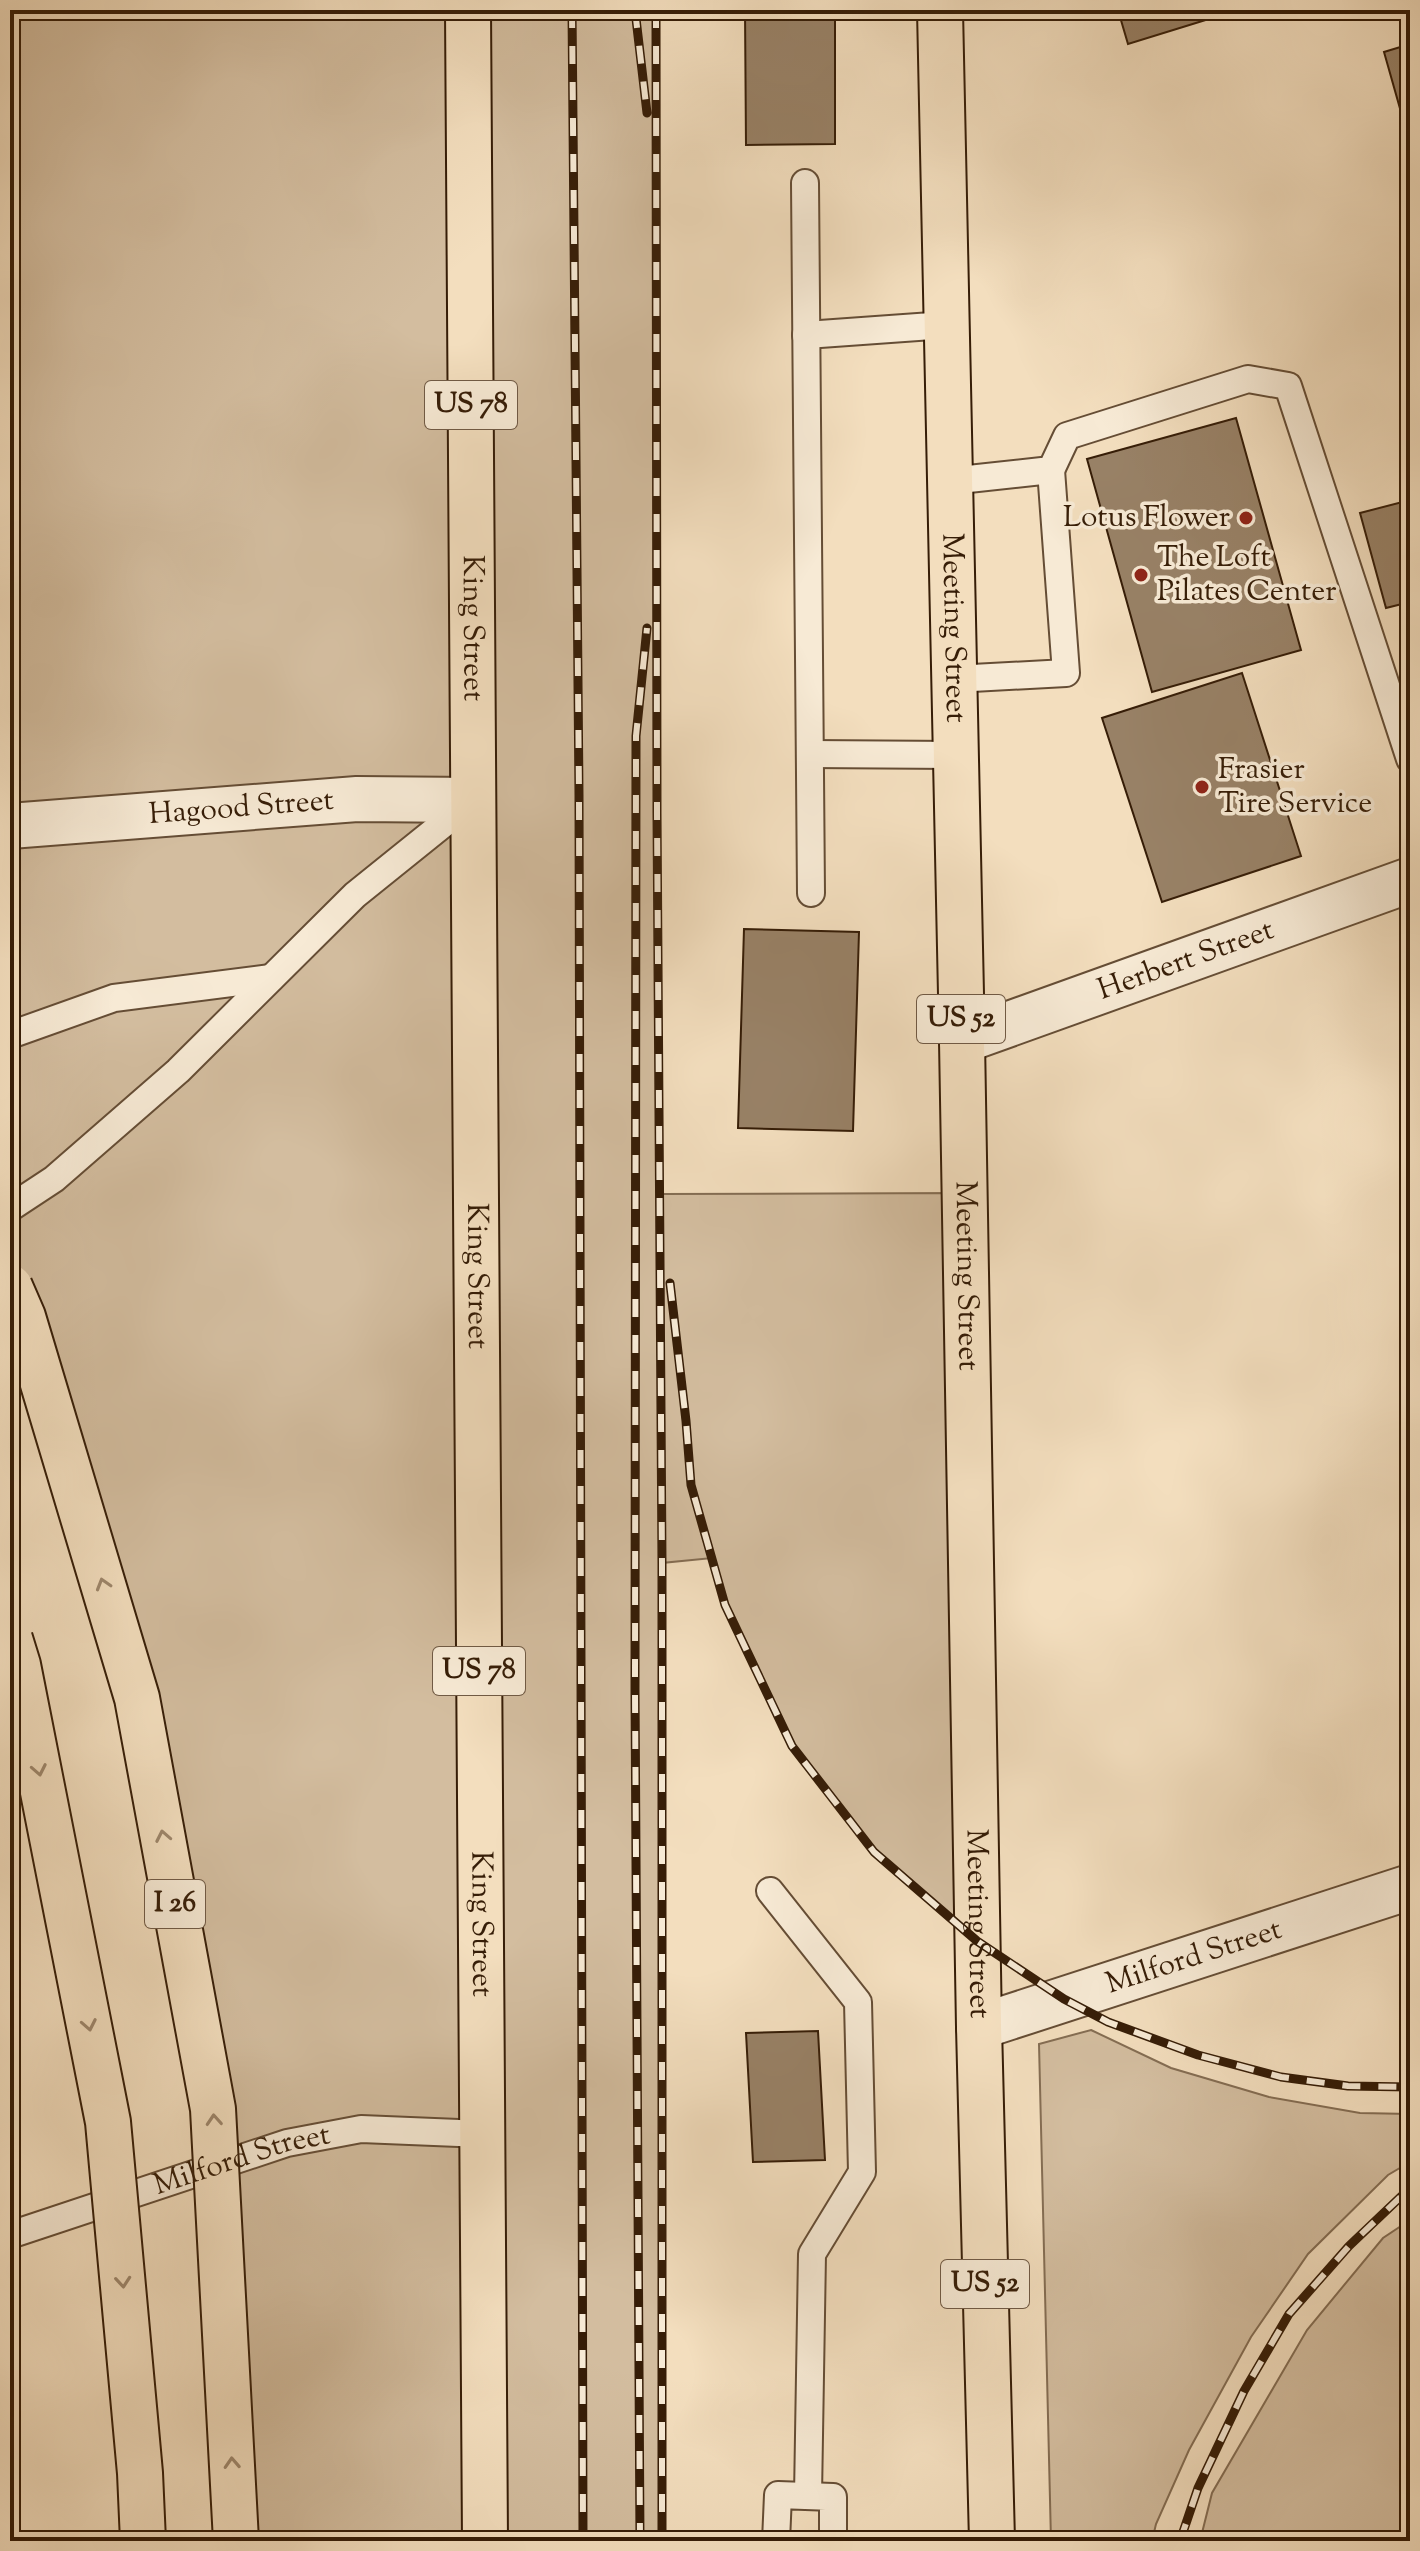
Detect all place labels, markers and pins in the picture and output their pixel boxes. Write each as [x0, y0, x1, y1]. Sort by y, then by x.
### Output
place label: Lotus Flower [1063, 497, 1230, 540]
marker: Lotus Flower [1237, 509, 1255, 527]
place label: The Loft Pilates Center [1157, 537, 1337, 614]
marker: The Loft Pilates Center [1132, 566, 1150, 584]
place label: Frasier Tire Service [1218, 749, 1372, 826]
marker: Frasier Tire Service [1193, 778, 1211, 796]

